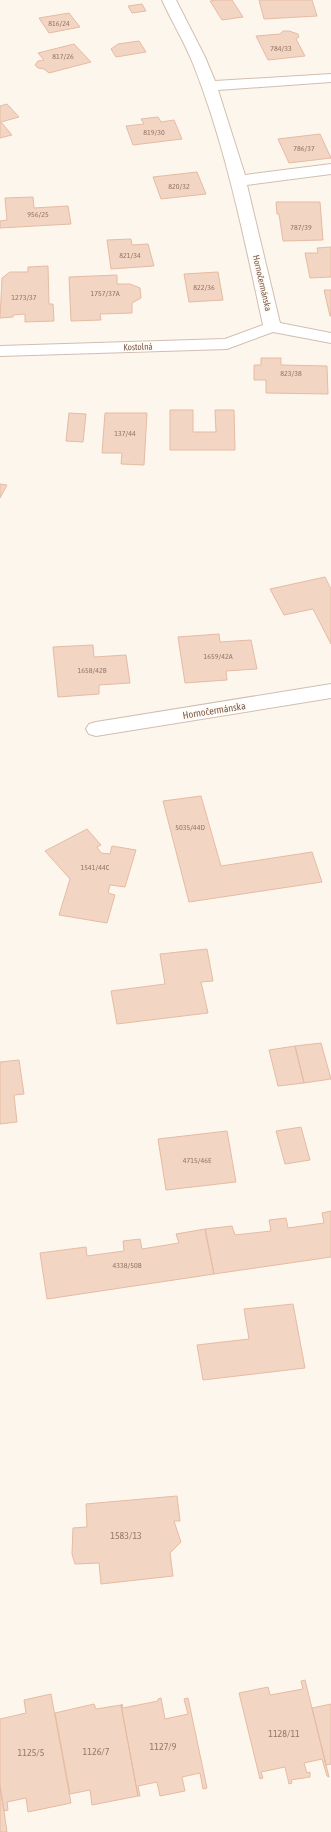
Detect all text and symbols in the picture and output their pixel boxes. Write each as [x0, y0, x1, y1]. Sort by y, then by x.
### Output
house number: 816/24 [48, 19, 70, 28]
house number: 784/33 [270, 44, 292, 53]
house number: 817/26 [52, 52, 74, 61]
house number: 819/30 [143, 128, 165, 137]
house number: 786/37 [293, 144, 315, 153]
house number: 820/32 [168, 182, 190, 191]
house number: 956/25 [27, 210, 49, 219]
house number: 787/39 [290, 223, 312, 232]
house number: 821/34 [119, 251, 141, 260]
street label: Hornočermánska [251, 254, 273, 312]
house number: 822/36 [193, 283, 215, 292]
house number: 1757/37A [90, 289, 120, 298]
house number: 1273/37 [11, 293, 37, 302]
street label: Kostolná [123, 341, 153, 353]
house number: 823/38 [280, 369, 302, 378]
house number: 137/44 [114, 429, 136, 438]
house number: 1659/42A [203, 652, 233, 661]
house number: 1658/42B [77, 666, 107, 675]
street label: Hornočermánska [182, 700, 247, 721]
house number: 5035/44D [175, 823, 205, 832]
house number: 1541/44C [81, 863, 110, 872]
house number: 4715/46E [183, 1156, 212, 1165]
house number: 4338/50B [112, 1261, 142, 1270]
house number: 1583/13 [110, 1530, 142, 1541]
house number: 1128/11 [268, 1728, 300, 1739]
house number: 1127/9 [150, 1741, 177, 1752]
house number: 1126/7 [83, 1746, 110, 1757]
house number: 1125/5 [18, 1747, 45, 1758]

